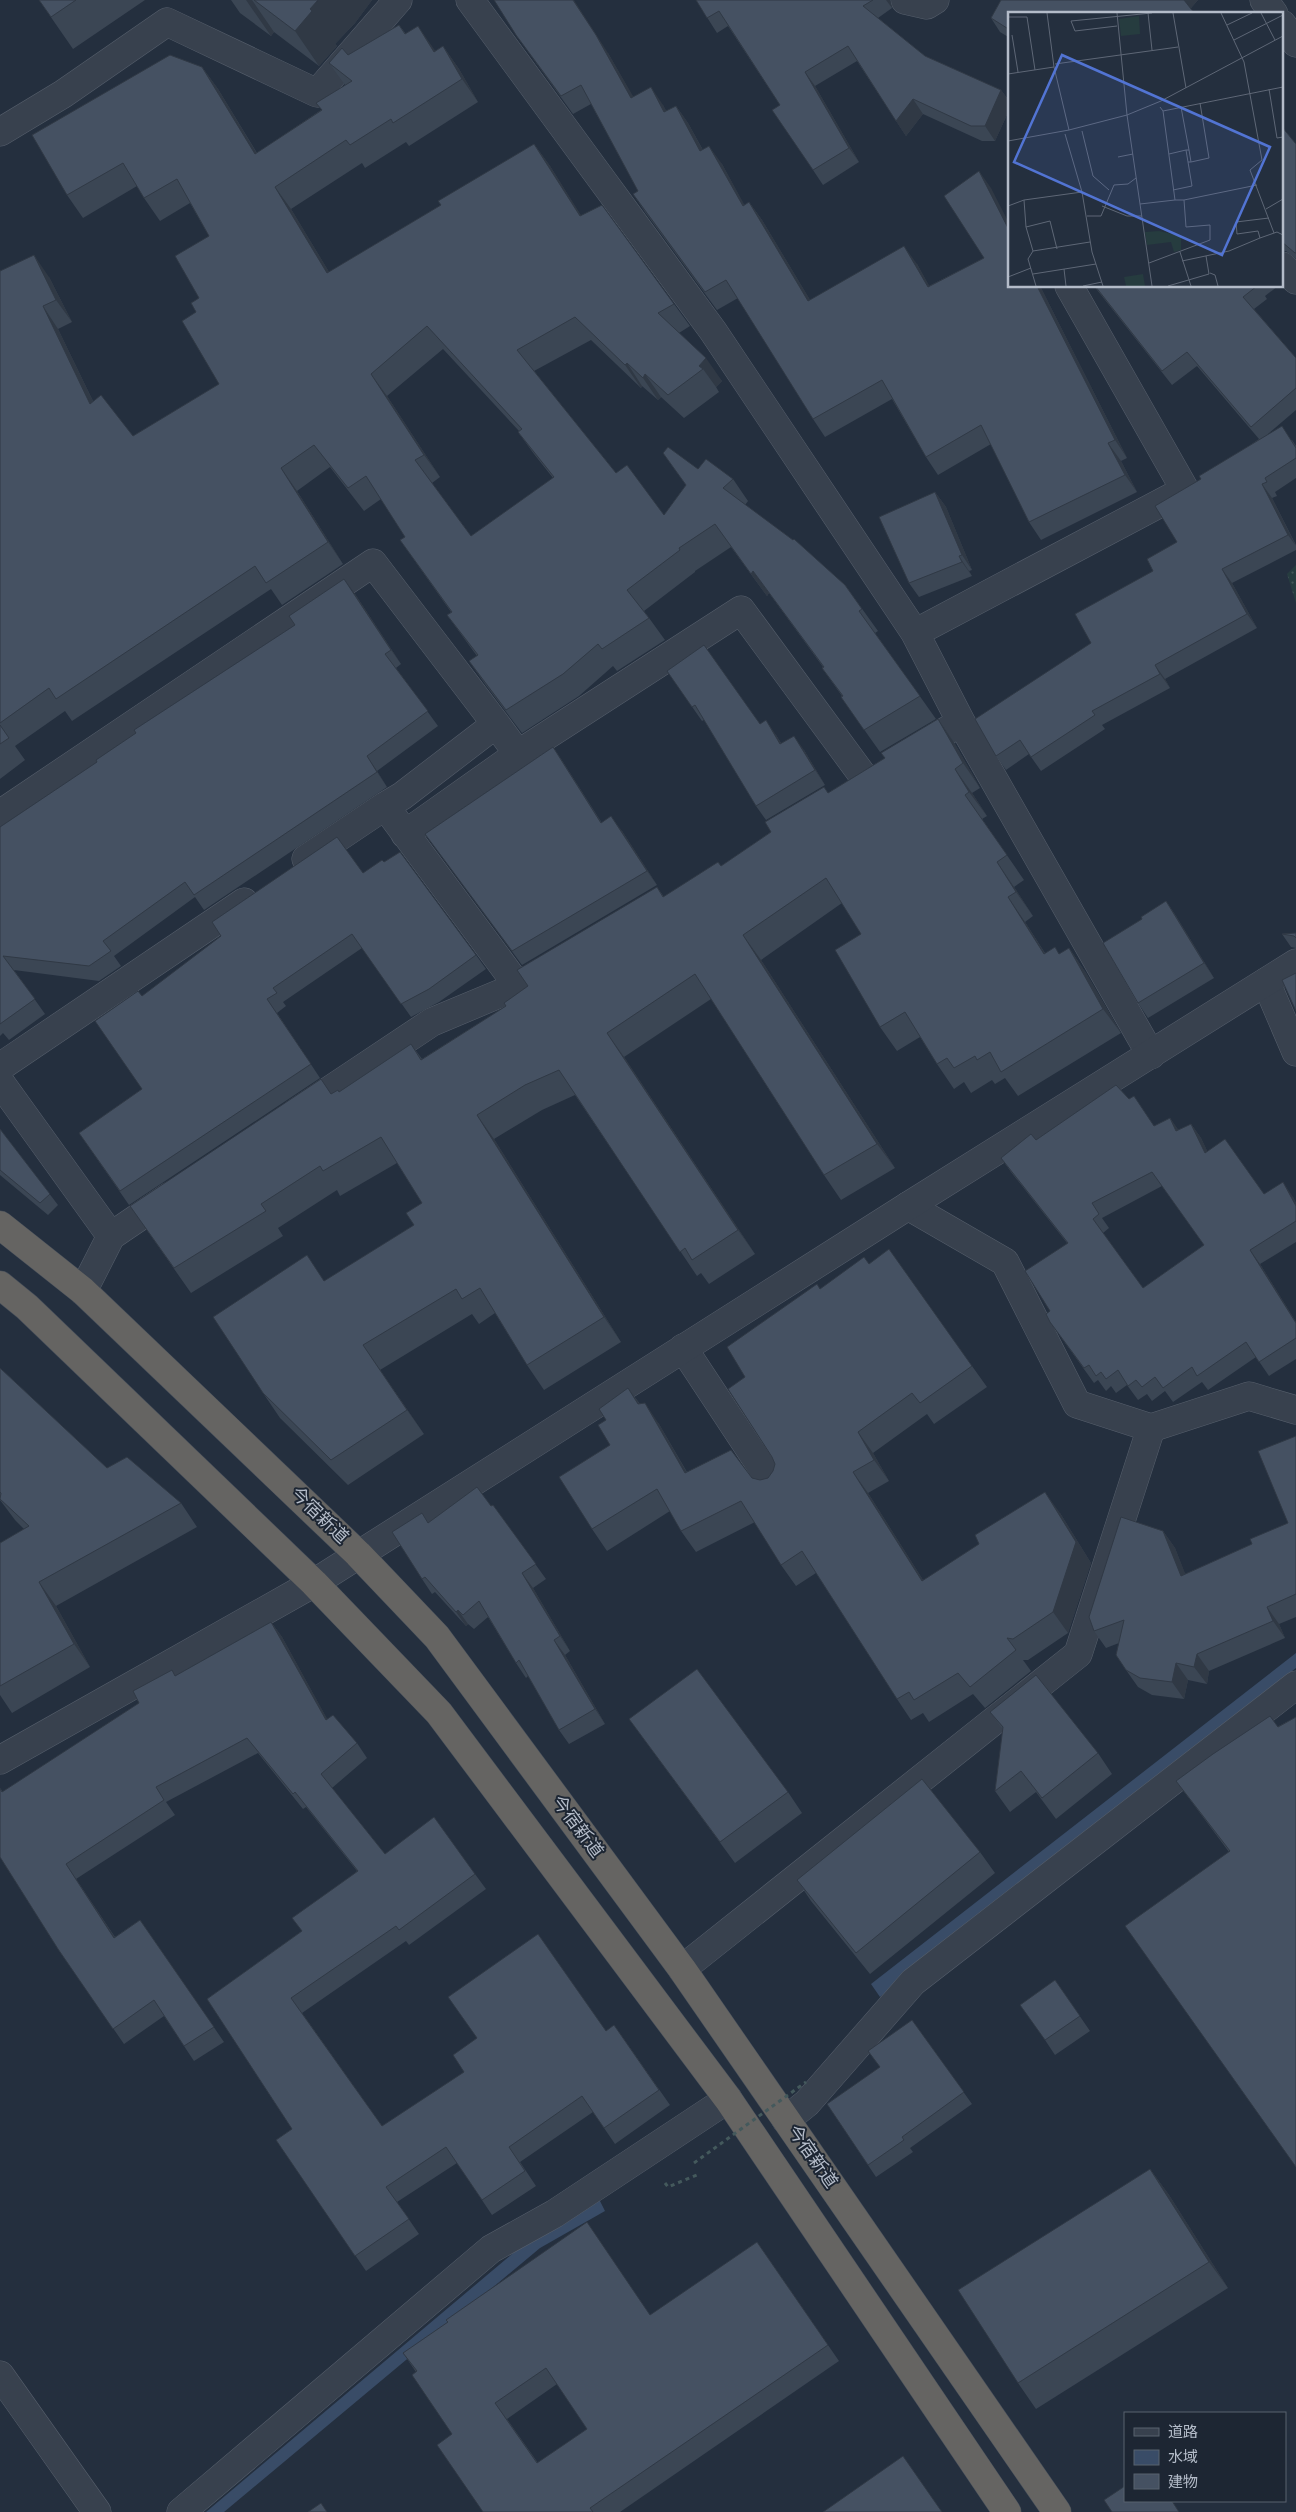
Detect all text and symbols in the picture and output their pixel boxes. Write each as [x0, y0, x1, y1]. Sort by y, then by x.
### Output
inset map [1008, 12, 1284, 288]
street label: 今宿新道 [287, 1483, 353, 1547]
street label: 今宿新道 [548, 1792, 607, 1861]
street label: 今宿新道 [784, 2121, 842, 2192]
legend [1124, 2412, 1286, 2502]
text: 道路 [1168, 2424, 1198, 2440]
text: 水域 [1168, 2449, 1198, 2465]
text: 建物 [1168, 2474, 1198, 2490]

